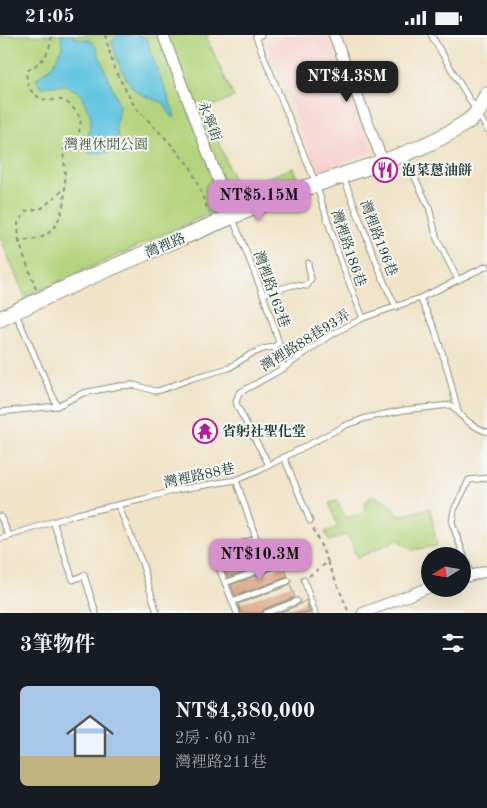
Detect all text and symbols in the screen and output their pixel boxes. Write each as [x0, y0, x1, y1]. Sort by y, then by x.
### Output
text: 21:05 [25, 8, 74, 27]
pin: NT$4.38M [295, 61, 399, 103]
text: NT$4.38M [307, 69, 387, 85]
street label: 永寧街 [195, 99, 225, 143]
park label: 灣裡休閒公園 [64, 137, 148, 152]
restaurant icon: 泡菜蔥油餅 [372, 157, 398, 183]
place label: 泡菜蔥油餅 [402, 162, 472, 178]
pin: NT$5.15M [207, 179, 311, 222]
text: NT$5.15M [219, 188, 299, 204]
street label: 灣裡路196巷 [357, 198, 400, 278]
street label: 灣裡路186巷 [328, 208, 369, 289]
street label: 灣裡路 [143, 230, 187, 261]
street label: 灣裡路162巷 [251, 249, 292, 330]
street label: 灣裡路88巷93弄 [258, 307, 353, 374]
temple icon: 省躬社聖化堂 [192, 418, 218, 444]
place label: 省躬社聖化堂 [222, 423, 306, 439]
street label: 灣裡路88巷 [162, 461, 236, 490]
pin: NT$10.3M [208, 539, 312, 581]
text: NT$10.3M [220, 547, 300, 563]
north arrow [421, 547, 471, 597]
map controls [421, 547, 471, 597]
icon: filters [439, 629, 467, 657]
text: 3筆物件 [20, 635, 95, 656]
text: NT$4,380,000 [175, 701, 315, 722]
icon: home [60, 706, 120, 766]
text: 2房 · 60 m² [175, 731, 256, 747]
text: 灣裡路211巷 [175, 755, 267, 771]

